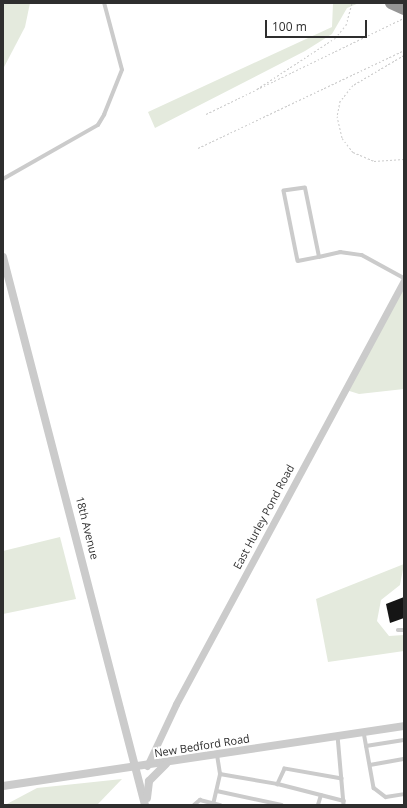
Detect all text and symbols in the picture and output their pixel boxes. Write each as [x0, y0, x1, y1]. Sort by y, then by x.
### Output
scale bar [267, 12, 369, 38]
text: 100 m [272, 18, 307, 35]
street label: East Hurley Pond Road [231, 462, 297, 572]
street label: 18th Avenue [73, 495, 101, 561]
street label: New Bedford Road [153, 732, 251, 760]

